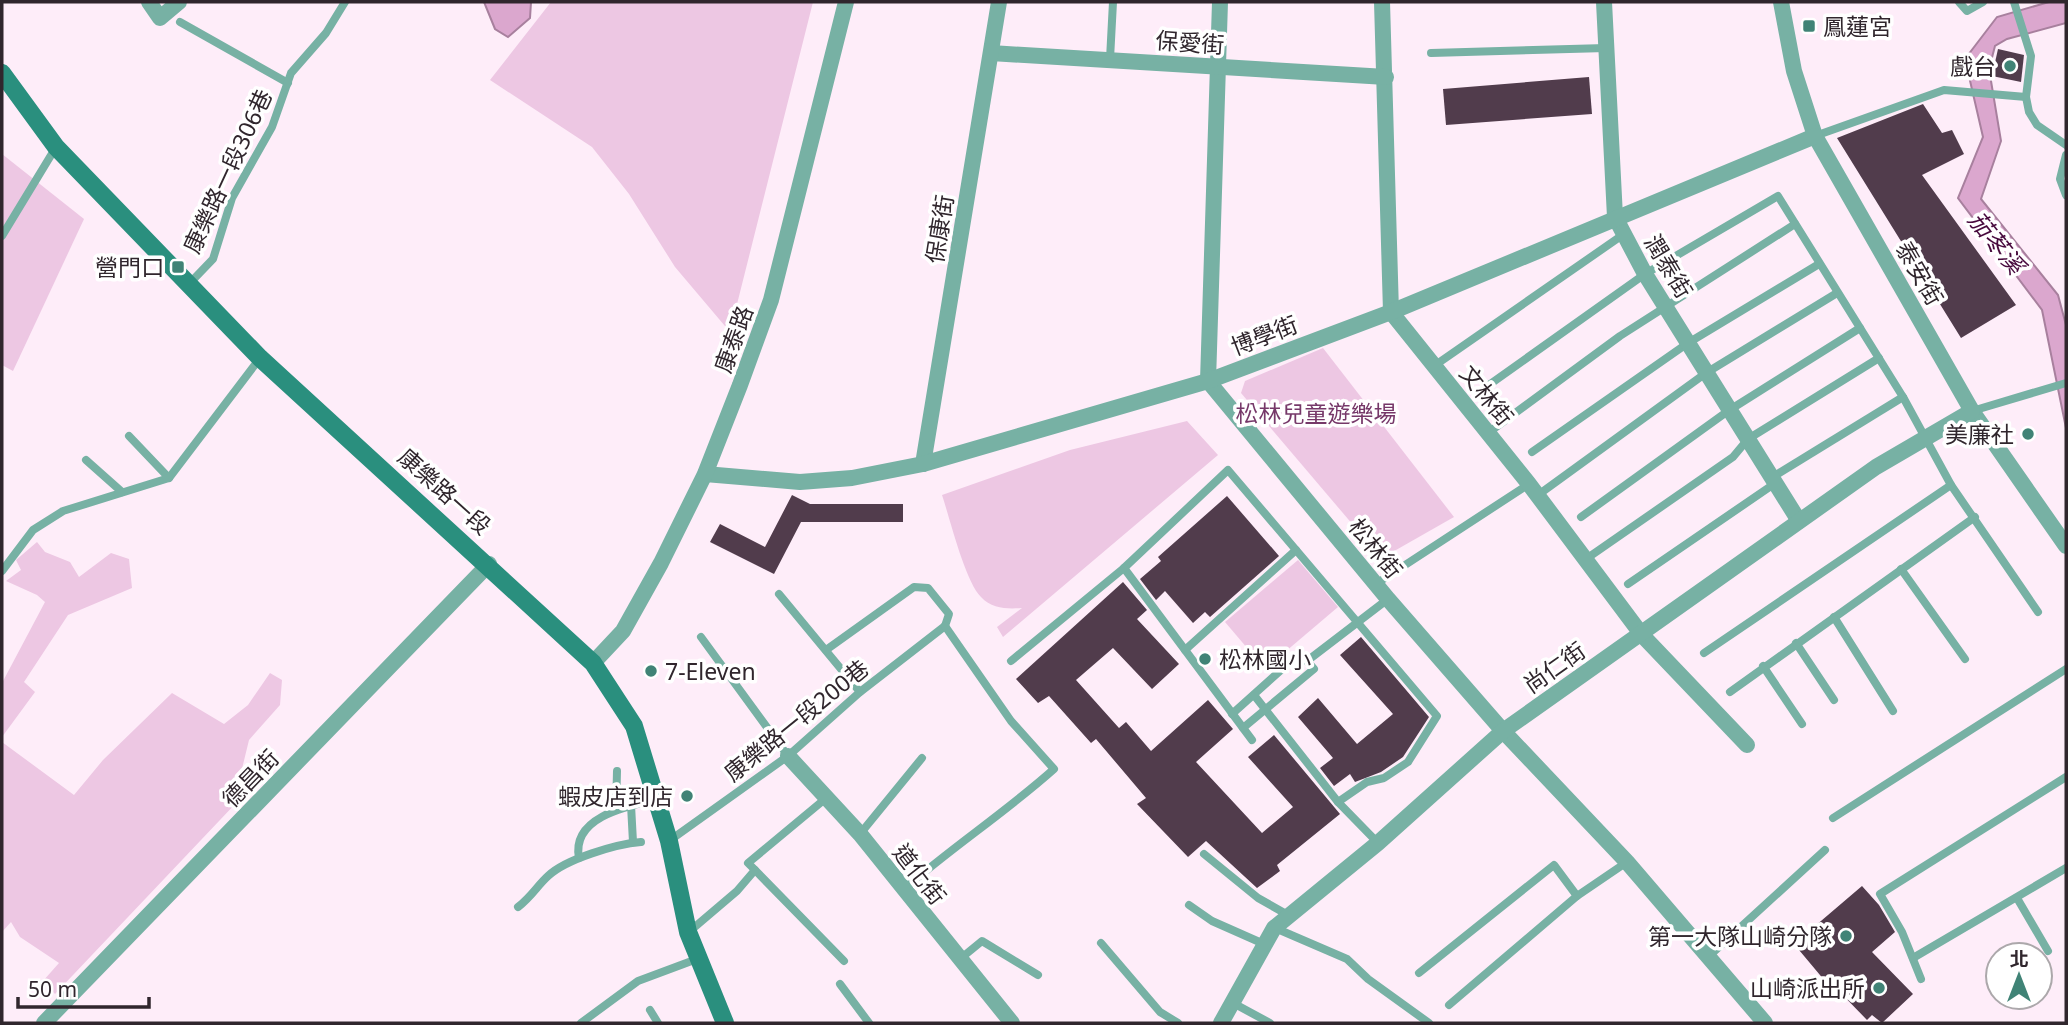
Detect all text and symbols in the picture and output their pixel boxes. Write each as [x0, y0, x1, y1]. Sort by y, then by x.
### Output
place label: 鳳蓮宮 [1823, 10, 1892, 42]
marker: 鳳蓮宮 [1801, 18, 1817, 34]
street label: 保愛街 [1154, 24, 1226, 60]
place label: 戲台 [1950, 50, 1996, 82]
marker: 戲台 [2002, 58, 2018, 74]
street label: 康樂路一段306巷 [175, 84, 279, 258]
street label: 保康街 [918, 192, 960, 266]
water label: 茄苳溪 [1962, 204, 2034, 283]
street label: 潤泰街 [1638, 228, 1700, 304]
street label: 泰安街 [1889, 235, 1951, 311]
place label: 營門口 [95, 251, 164, 283]
marker: 營門口 [170, 259, 186, 275]
street label: 康泰路 [706, 301, 760, 377]
street label: 博學街 [1226, 308, 1302, 362]
street label: 文林街 [1453, 358, 1521, 432]
park label: 松林兒童遊樂場 [1236, 397, 1397, 429]
place label: 美廉社 [1945, 418, 2014, 450]
marker: 美廉社 [2020, 426, 2036, 442]
street label: 康樂路一段 [392, 441, 498, 541]
street label: 松林街 [1342, 511, 1410, 585]
street label: 尚仁街 [1517, 634, 1591, 700]
place label: 松林國小 [1219, 643, 1311, 675]
marker: 松林國小 [1197, 651, 1213, 667]
street label: 康樂路一段200巷 [717, 652, 875, 788]
place label: 7-Eleven [665, 655, 756, 687]
marker: 7-Eleven [643, 663, 659, 679]
street label: 德昌街 [215, 742, 285, 814]
place label: 蝦皮店到店 [558, 780, 673, 812]
marker: 蝦皮店到店 [679, 788, 695, 804]
street label: 道化街 [886, 837, 954, 911]
place label: 第一大隊山崎分隊 [1648, 920, 1832, 952]
marker: 第一大隊山崎分隊 [1838, 928, 1854, 944]
north arrow [1984, 941, 2054, 1011]
text: 北 [2009, 946, 2029, 972]
scale bar [18, 965, 149, 1009]
place label: 山崎派出所 [1750, 972, 1865, 1004]
text: 50 m [28, 975, 77, 1003]
marker: 山崎派出所 [1871, 980, 1887, 996]

